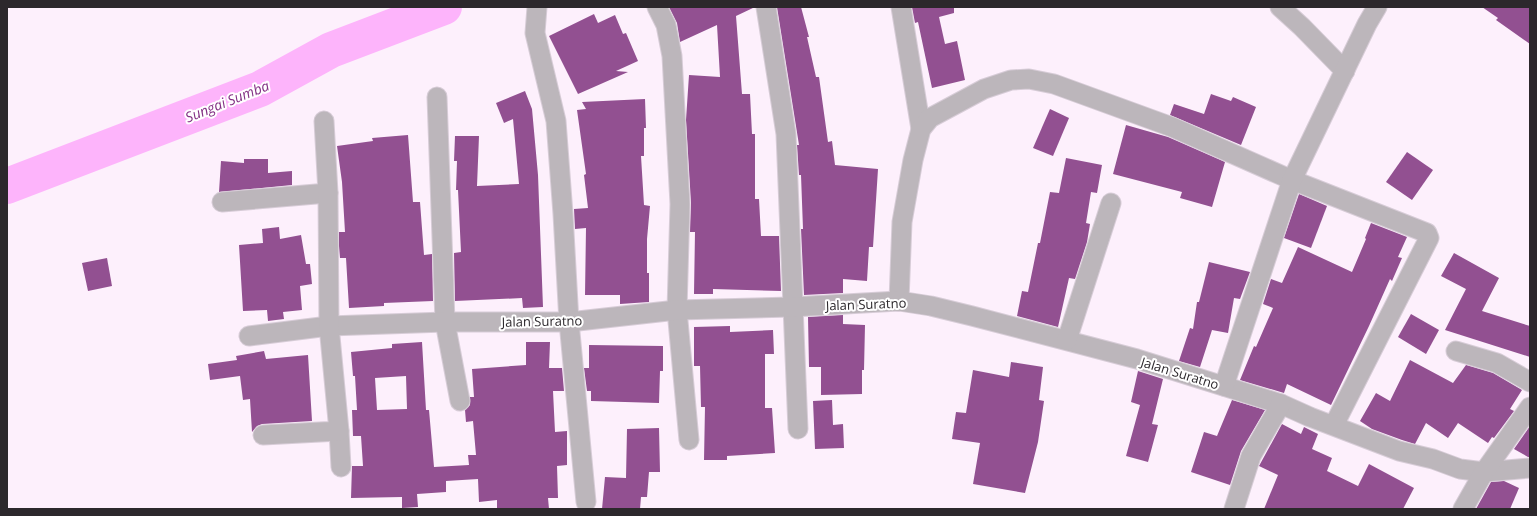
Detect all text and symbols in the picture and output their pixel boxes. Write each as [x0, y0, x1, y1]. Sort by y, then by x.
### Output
water label: Sungai Sumba [182, 76, 272, 126]
street label: Jalan Suratno [823, 294, 907, 314]
street label: Jalan Suratno [500, 311, 583, 331]
street label: Jalan Suratno [1137, 352, 1221, 393]

